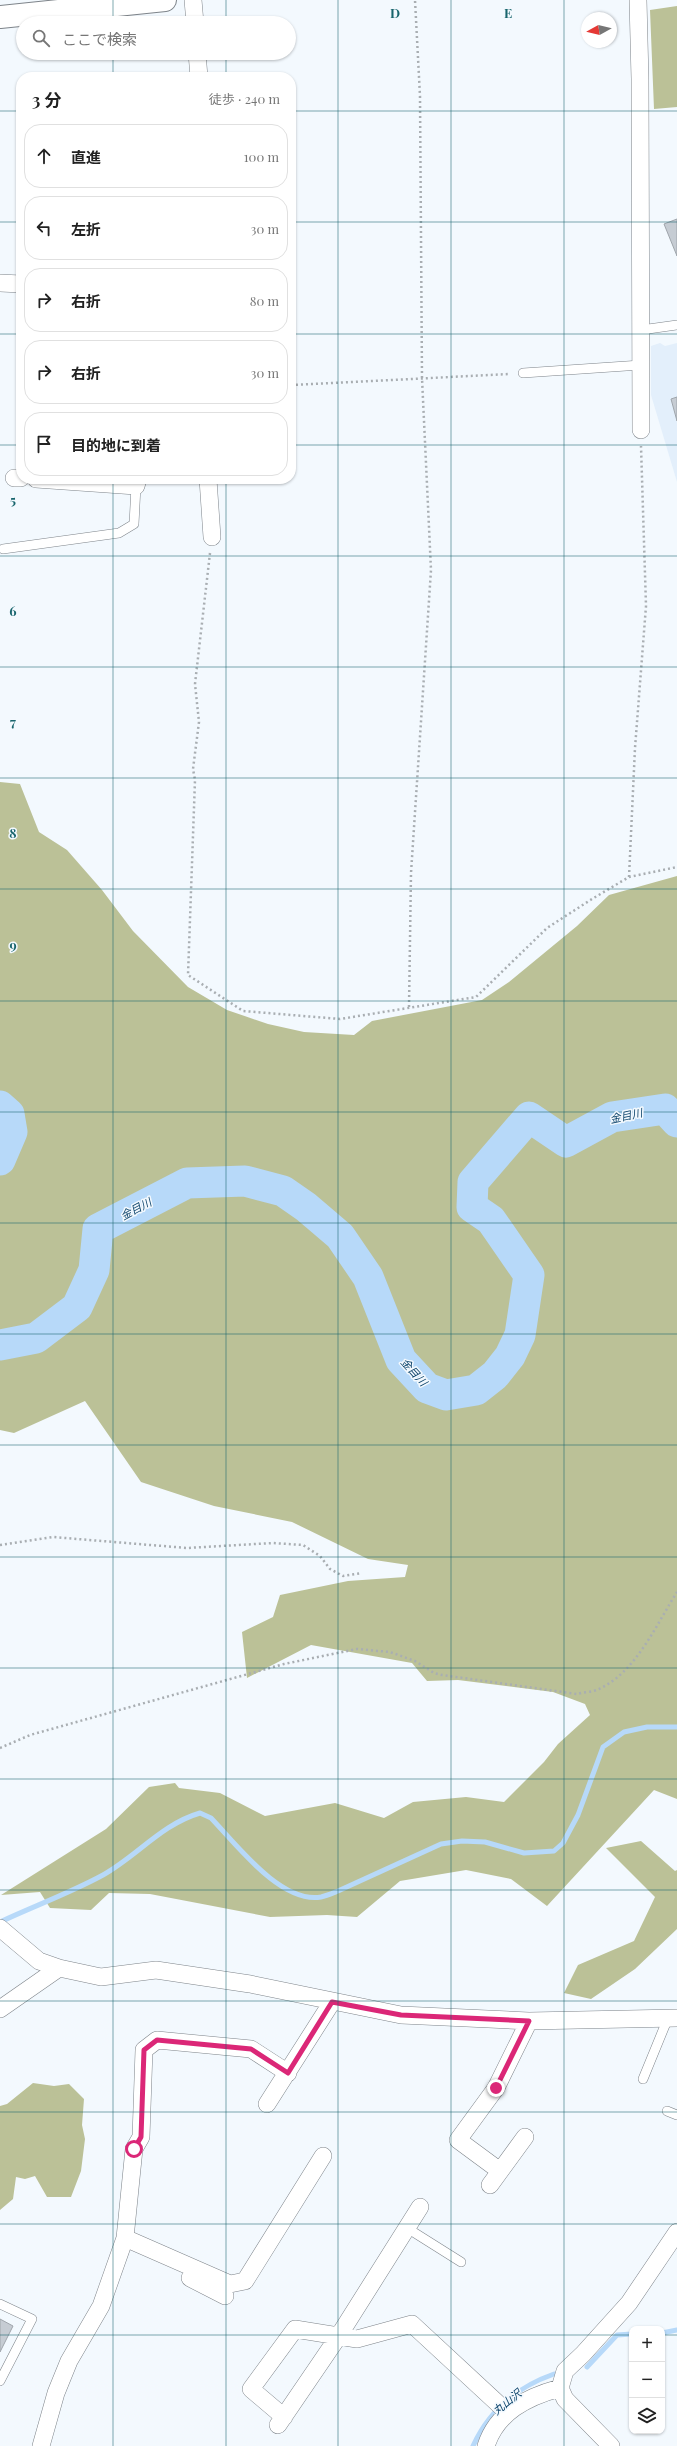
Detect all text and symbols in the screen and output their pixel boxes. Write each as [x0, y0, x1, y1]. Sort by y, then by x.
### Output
text: D [390, 4, 400, 21]
text: E [504, 4, 512, 21]
north arrow [581, 12, 617, 48]
search box [16, 16, 296, 60]
icon: search [30, 27, 52, 49]
text: ここで検索 [62, 29, 137, 49]
text: 3 分 [32, 88, 61, 110]
text: 徒歩 · 240 m [209, 90, 280, 107]
icon: ahead [33, 145, 55, 167]
text: 直進 [71, 147, 101, 167]
text: 100 m [244, 148, 279, 165]
icon: left [33, 217, 55, 239]
text: 左折 [71, 219, 101, 239]
text: 30 m [251, 220, 279, 237]
icon: right [33, 289, 55, 311]
text: 右折 [71, 291, 101, 311]
text: 80 m [250, 292, 279, 309]
icon: right [33, 361, 55, 383]
text: 右折 [71, 363, 101, 383]
text: 30 m [251, 364, 279, 381]
icon: arrive [33, 433, 55, 455]
text: 目的地に到着 [71, 435, 161, 455]
text: 5 [10, 491, 16, 508]
text: 6 [9, 602, 17, 619]
text: 7 [10, 713, 16, 730]
text: 8 [9, 824, 17, 841]
text: 9 [9, 936, 17, 953]
water label: 金目川 [608, 1105, 645, 1126]
water label: 金目川 [118, 1194, 155, 1223]
water label: 金目川 [398, 1354, 432, 1390]
route end [487, 2079, 505, 2097]
route start [125, 2140, 143, 2158]
map controls [629, 2326, 665, 2434]
button: + [629, 2326, 665, 2362]
button: − [629, 2362, 665, 2398]
water label: 丸山沢 [489, 2384, 526, 2418]
button: layers [629, 2398, 665, 2434]

